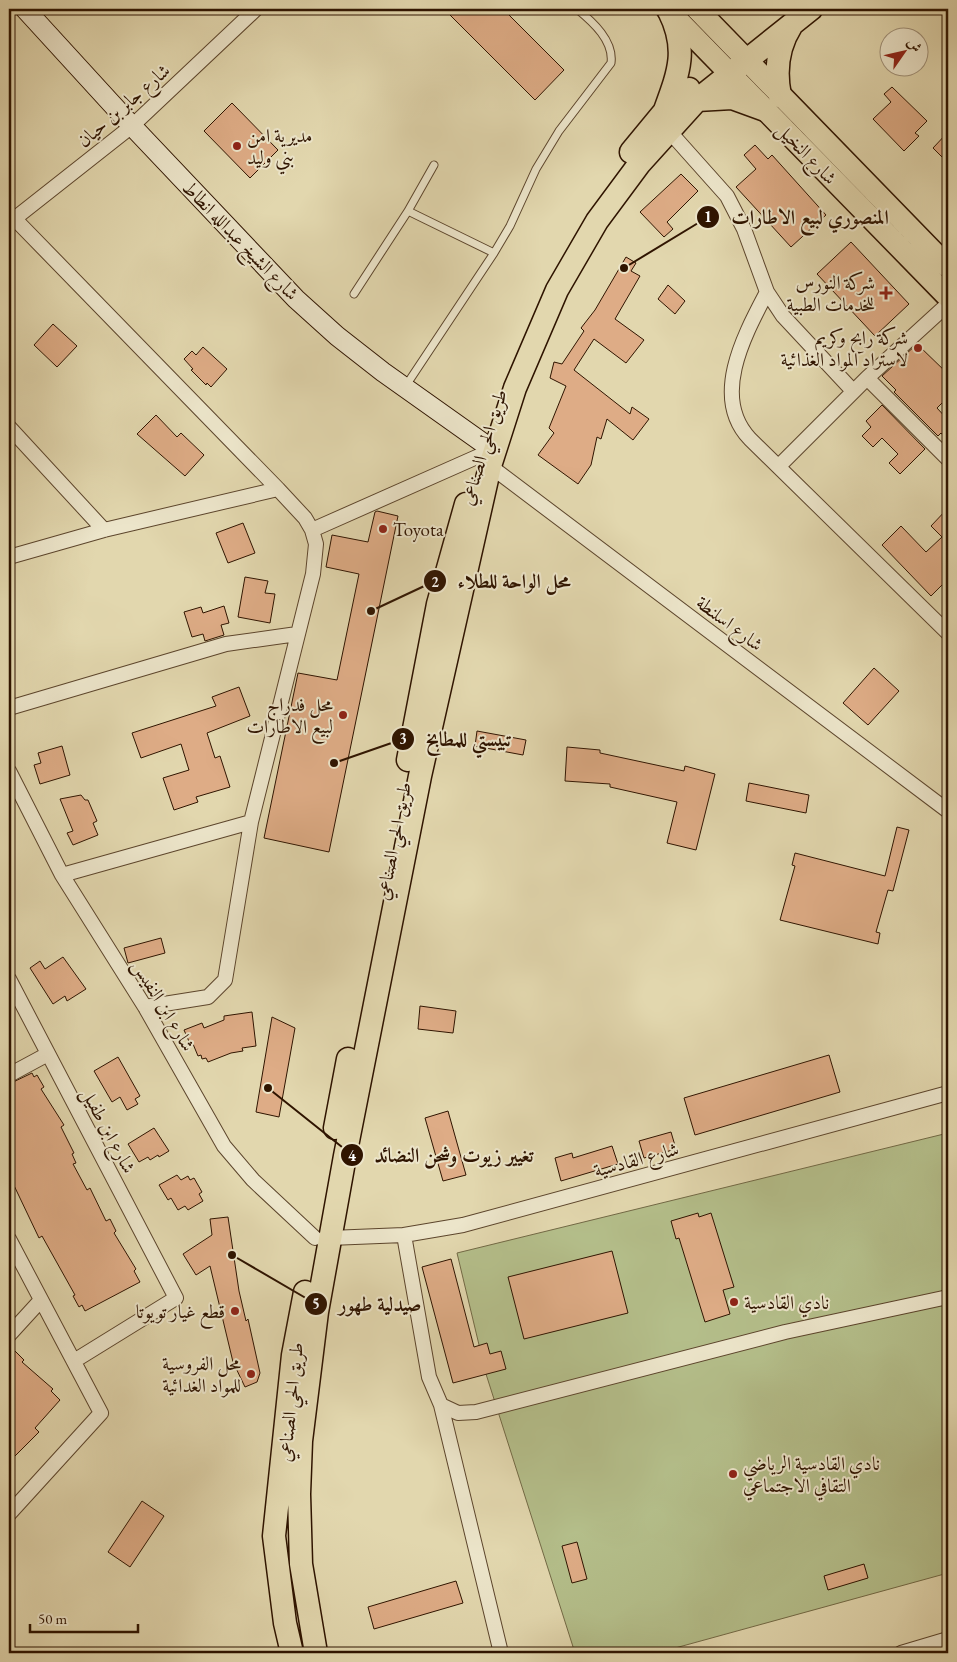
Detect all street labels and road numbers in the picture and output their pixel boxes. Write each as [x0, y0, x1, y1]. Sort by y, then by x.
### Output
street label: شارع جابر بن حيان [71, 58, 177, 155]
street label: شارع النخيل [769, 117, 842, 192]
street label: شارع الشيخ عبدالله انطاط [173, 175, 304, 309]
street label: طريق الحي الصناعي [454, 386, 519, 510]
street label: شارع اسلنطة [689, 590, 768, 659]
street label: طريق الحي الصناعي [370, 780, 423, 904]
street label: شارع ابن النفيس [124, 955, 201, 1058]
street label: شارع ابن طفيل [73, 1083, 142, 1179]
street label: شارع القادسية [591, 1136, 682, 1186]
street label: طريق الحي الصناعي [272, 1341, 315, 1464]

